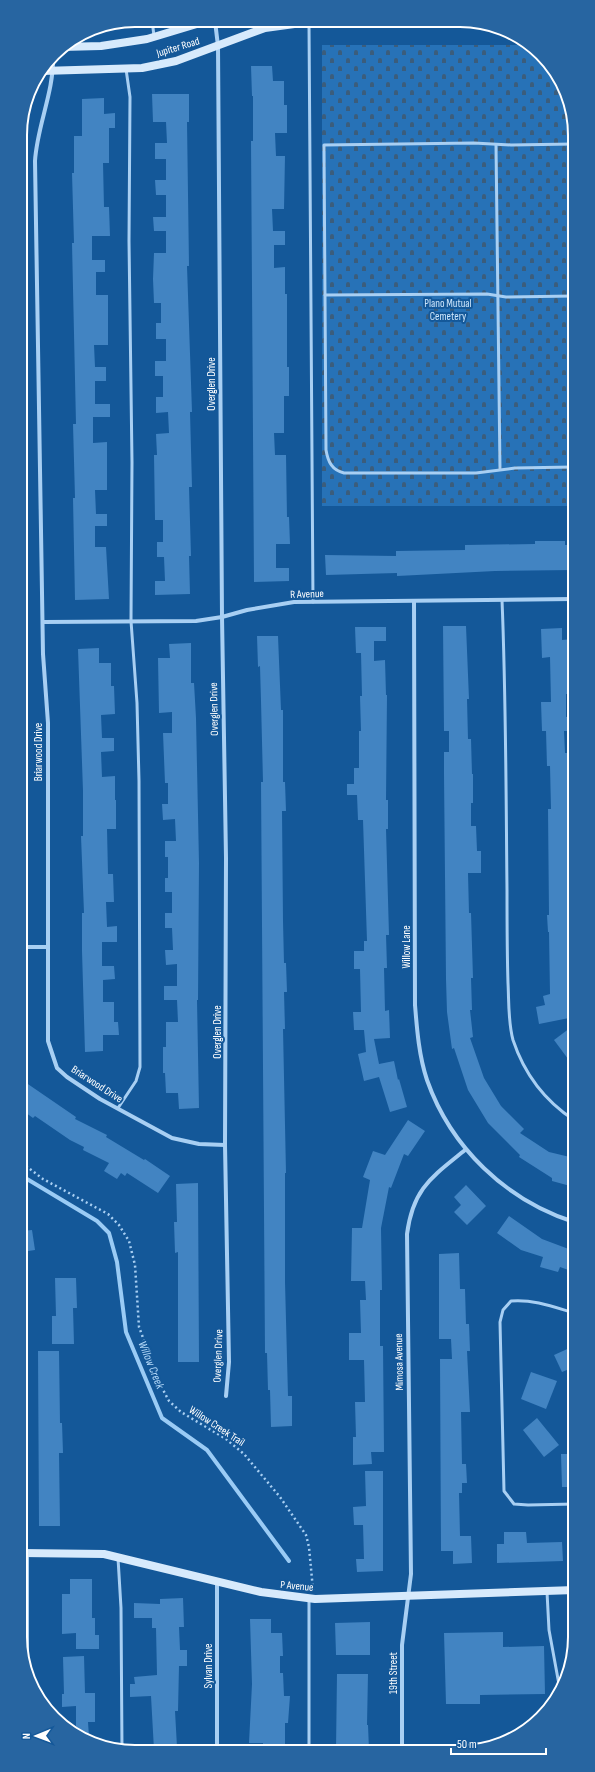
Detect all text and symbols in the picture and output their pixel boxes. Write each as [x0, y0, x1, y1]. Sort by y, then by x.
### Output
street label: Jupiter Road [154, 34, 202, 60]
park label: Plano Mutual Cemetery [424, 297, 472, 323]
street label: Overglen Drive [205, 357, 218, 411]
street label: R Avenue [290, 587, 324, 601]
street label: Overglen Drive [207, 682, 221, 736]
street label: Briarwood Drive [32, 723, 45, 781]
street label: Willow Lane [400, 925, 413, 969]
street label: Overglen Drive [211, 1005, 224, 1059]
street label: Briarwood Drive [69, 1063, 125, 1105]
street label: Overglen Drive [211, 1329, 225, 1383]
street label: Mimosa Avenue [392, 1333, 406, 1391]
water label: Willow Creek [135, 1339, 168, 1392]
street label: Willow Creek Trail [187, 1403, 247, 1449]
street label: P Avenue [280, 1578, 314, 1594]
street label: Sylvan Drive [202, 1644, 215, 1688]
street label: 19th Street [387, 1651, 400, 1694]
north arrow [16, 1716, 56, 1756]
scale bar [451, 1730, 546, 1756]
text: N [20, 1733, 33, 1739]
text: 50 m [457, 1737, 477, 1752]

